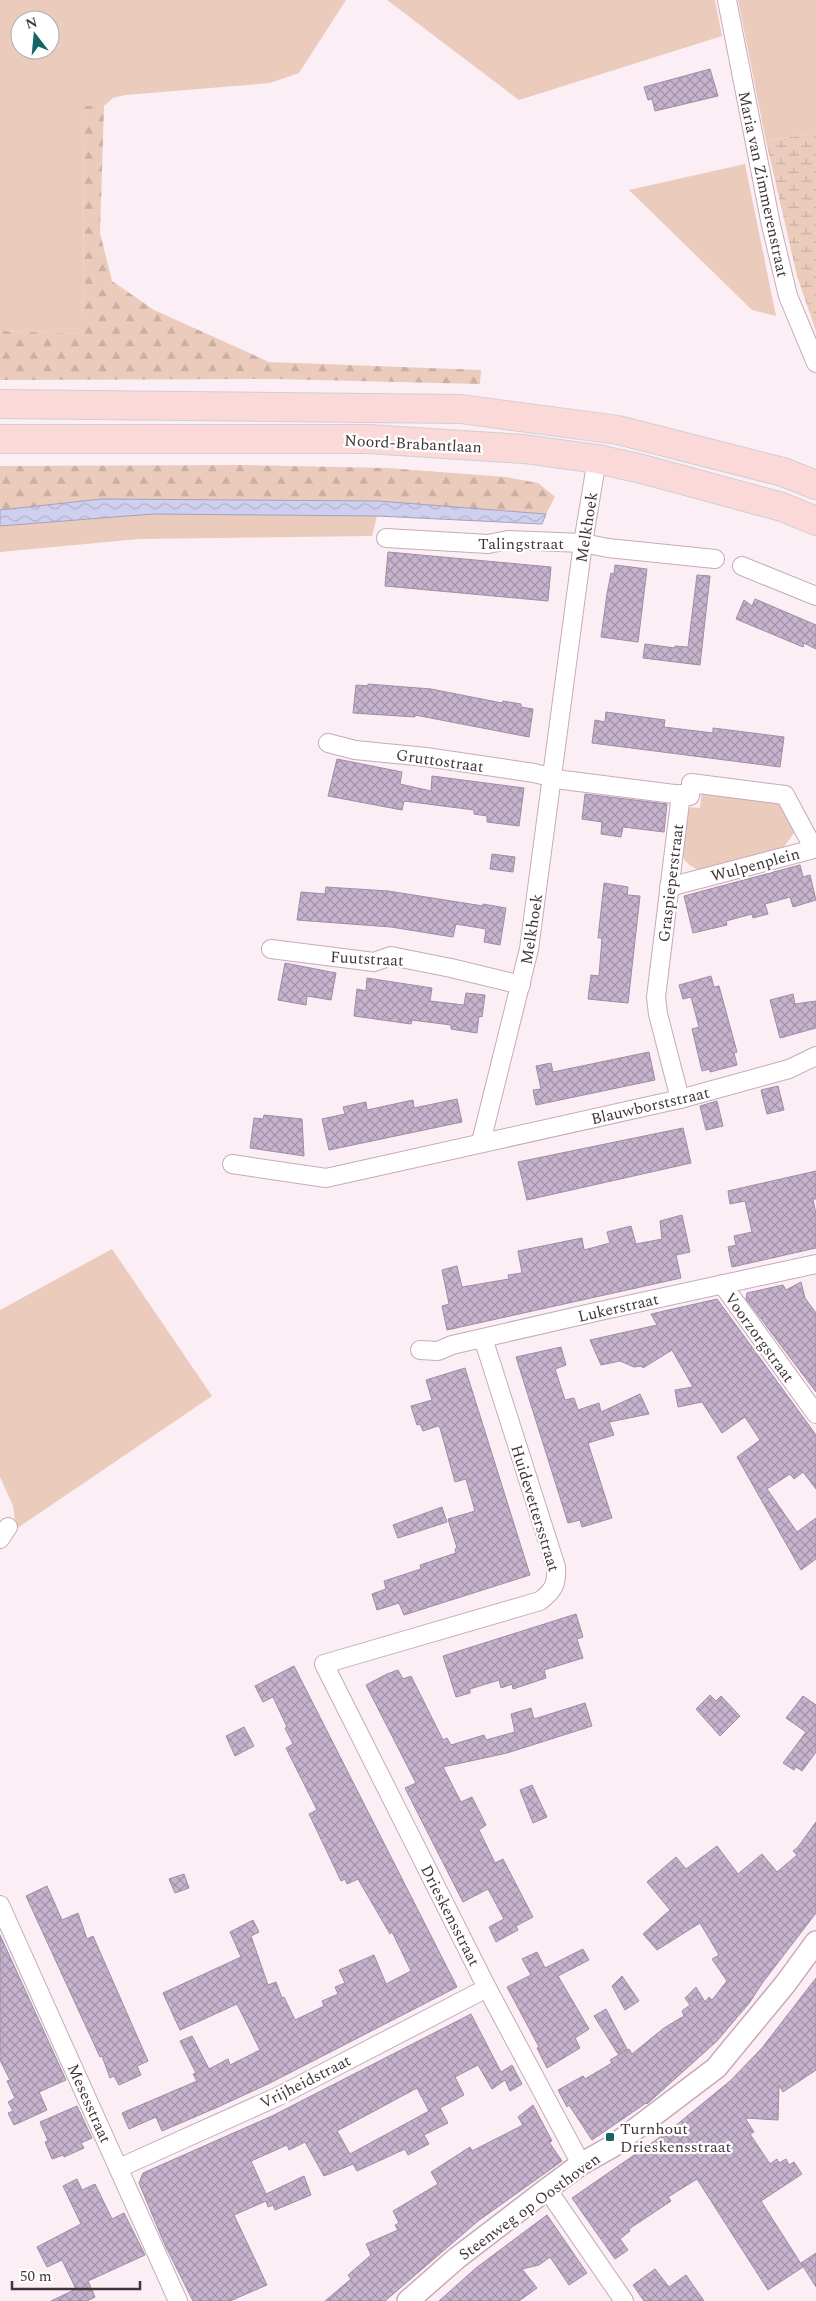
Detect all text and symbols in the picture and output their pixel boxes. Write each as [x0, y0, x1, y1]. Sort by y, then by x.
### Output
north arrow [10, 10, 60, 60]
text: N [23, 11, 40, 35]
street label: Maria van Zimmerenstraat [732, 89, 795, 280]
street label: Noord-Brabantlaan [344, 428, 482, 460]
street label: Melkhoek [570, 490, 604, 564]
street label: Talingstraat [478, 532, 564, 556]
street label: Gruttostraat [395, 743, 485, 779]
street label: Graspieperstraat [652, 822, 690, 944]
street label: Wulpenplein [708, 842, 802, 888]
street label: Melkhoek [515, 892, 549, 966]
street label: Fuutstraat [330, 945, 405, 973]
street label: Blauwborststraat [589, 1081, 712, 1131]
street label: Lukerstraat [575, 1287, 661, 1329]
street label: Voorzorgstraat [718, 1288, 800, 1388]
street label: Huidevettersstraat [504, 1442, 566, 1575]
street label: Drieskensstraat [414, 1860, 486, 1971]
street label: Vrijheidstraat [256, 2049, 355, 2115]
street label: Mesesstraat [61, 2060, 117, 2147]
place label: Turnhout Drieskensstraat [620, 2117, 732, 2159]
marker: Turnhout Drieskensstraat [604, 2131, 616, 2143]
street label: Steenweg op Oosthoven [454, 2147, 605, 2266]
scale bar [12, 2258, 140, 2290]
text: 50 m [20, 2265, 52, 2288]

